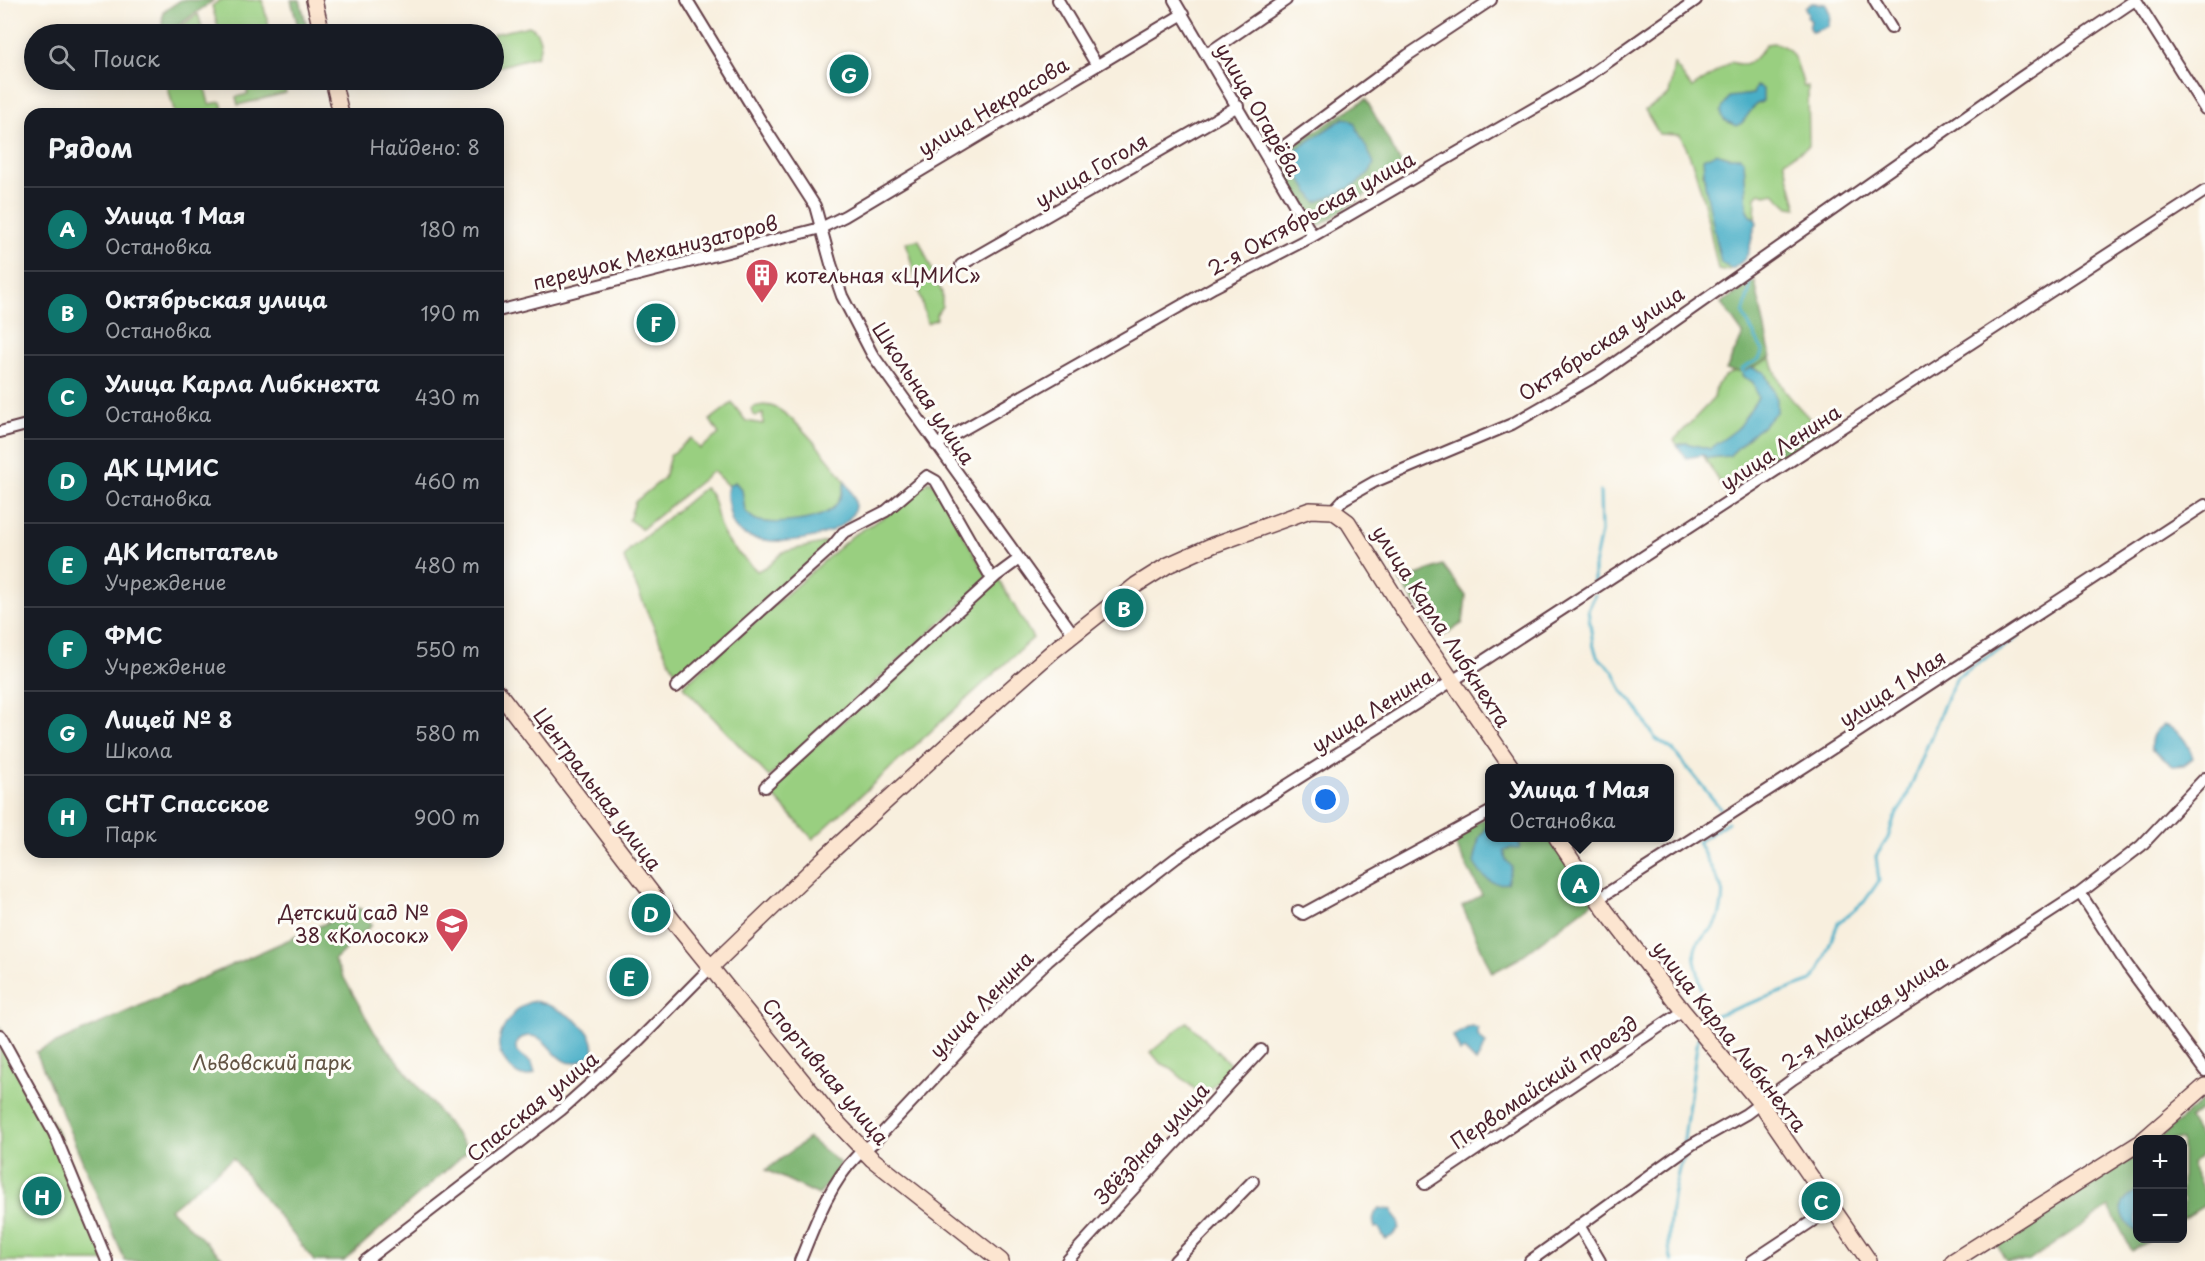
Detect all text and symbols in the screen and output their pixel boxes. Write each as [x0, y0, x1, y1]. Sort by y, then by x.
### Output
search box [24, 24, 504, 90]
street label: улица Огарёва [1209, 37, 1310, 182]
icon: search [45, 41, 78, 74]
text: Поиск [93, 41, 160, 74]
street label: улица Некрасова [912, 49, 1074, 163]
pin: G [830, 52, 868, 97]
street label: улица Гоголя [1029, 126, 1153, 214]
text: Рядом [48, 128, 133, 167]
text: Найдено: 8 [370, 132, 480, 162]
street label: 2-я Октябрьская улица [1202, 143, 1420, 283]
text: Улица 1 Мая [105, 198, 245, 231]
street label: переулок Механизаторов [529, 207, 781, 297]
text: A [60, 214, 75, 244]
text: 180 m [420, 214, 480, 244]
text: Остановка [105, 231, 211, 261]
building icon: котельная «ЦМИС» [744, 257, 780, 304]
place label: котельная «ЦМИС» [785, 260, 981, 290]
street label: Октябрьская улица [1512, 278, 1690, 408]
text: Октябрьская улица [105, 282, 328, 315]
text: B [61, 298, 74, 328]
text: 190 m [421, 298, 480, 328]
pin: F [636, 300, 676, 346]
text: Остановка [105, 315, 211, 345]
street label: Школьная улица [865, 316, 983, 471]
text: Улица Карла Либкнехта [105, 366, 380, 399]
text: C [60, 382, 75, 412]
text: 430 m [415, 382, 480, 412]
street label: улица Ленина [1714, 396, 1847, 497]
text: Остановка [105, 399, 211, 429]
text: ДК ЦМИС [105, 450, 219, 483]
text: D [60, 466, 75, 496]
text: 460 m [414, 466, 480, 496]
text: Остановка [105, 483, 211, 513]
street label: улица Карла Либкнехта [1365, 519, 1519, 733]
text: ДК Испытатель [105, 534, 278, 567]
text: E [61, 550, 74, 580]
text: 480 m [415, 550, 480, 580]
text: Учреждение [105, 567, 226, 597]
pin: B [1104, 586, 1144, 630]
text: ФМС [105, 618, 163, 651]
text: F [62, 634, 73, 664]
text: 550 m [415, 634, 480, 664]
street label: улица 1 Мая [1833, 642, 1951, 734]
text: Учреждение [105, 651, 226, 681]
street label: улица Ленина [1305, 660, 1439, 759]
street label: Центральная улица [527, 701, 670, 877]
text: Лицей № 8 [105, 702, 232, 735]
text: G [59, 718, 76, 748]
text: 580 m [415, 718, 480, 748]
text: Школа [105, 735, 172, 765]
popup [1485, 764, 1674, 842]
text: Улица 1 Мая [1509, 772, 1650, 805]
your location [1311, 785, 1340, 814]
text: СНТ Спасское [105, 786, 269, 819]
text: H [60, 802, 75, 832]
text: 900 m [414, 802, 480, 832]
text: Остановка [1509, 805, 1616, 835]
text: Парк [105, 819, 157, 849]
pin: A [1560, 862, 1600, 906]
pin: D [632, 890, 670, 936]
place label: Детский сад № 38 «Колосок» [277, 897, 429, 950]
school or university icon: Детский сад № 38 «Колосок» [434, 906, 470, 953]
street label: улица Карла Либкнехта [1646, 934, 1815, 1138]
street label: улица Ленина [922, 943, 1040, 1064]
street label: 2-я Майская улица [1775, 947, 1953, 1077]
pin: E [610, 954, 648, 1000]
street label: Спортивная улица [755, 991, 897, 1151]
street label: Первомайский проезд [1444, 1008, 1644, 1156]
street label: Спасская улица [460, 1043, 605, 1169]
park label: Львовский парк [193, 1047, 351, 1077]
street label: Звёздная улица [1086, 1075, 1216, 1211]
map controls [2133, 1135, 2187, 1243]
button: + [2133, 1135, 2187, 1189]
pin: H [22, 1174, 62, 1218]
pin: C [1802, 1178, 1840, 1224]
button: − [2133, 1189, 2187, 1243]

